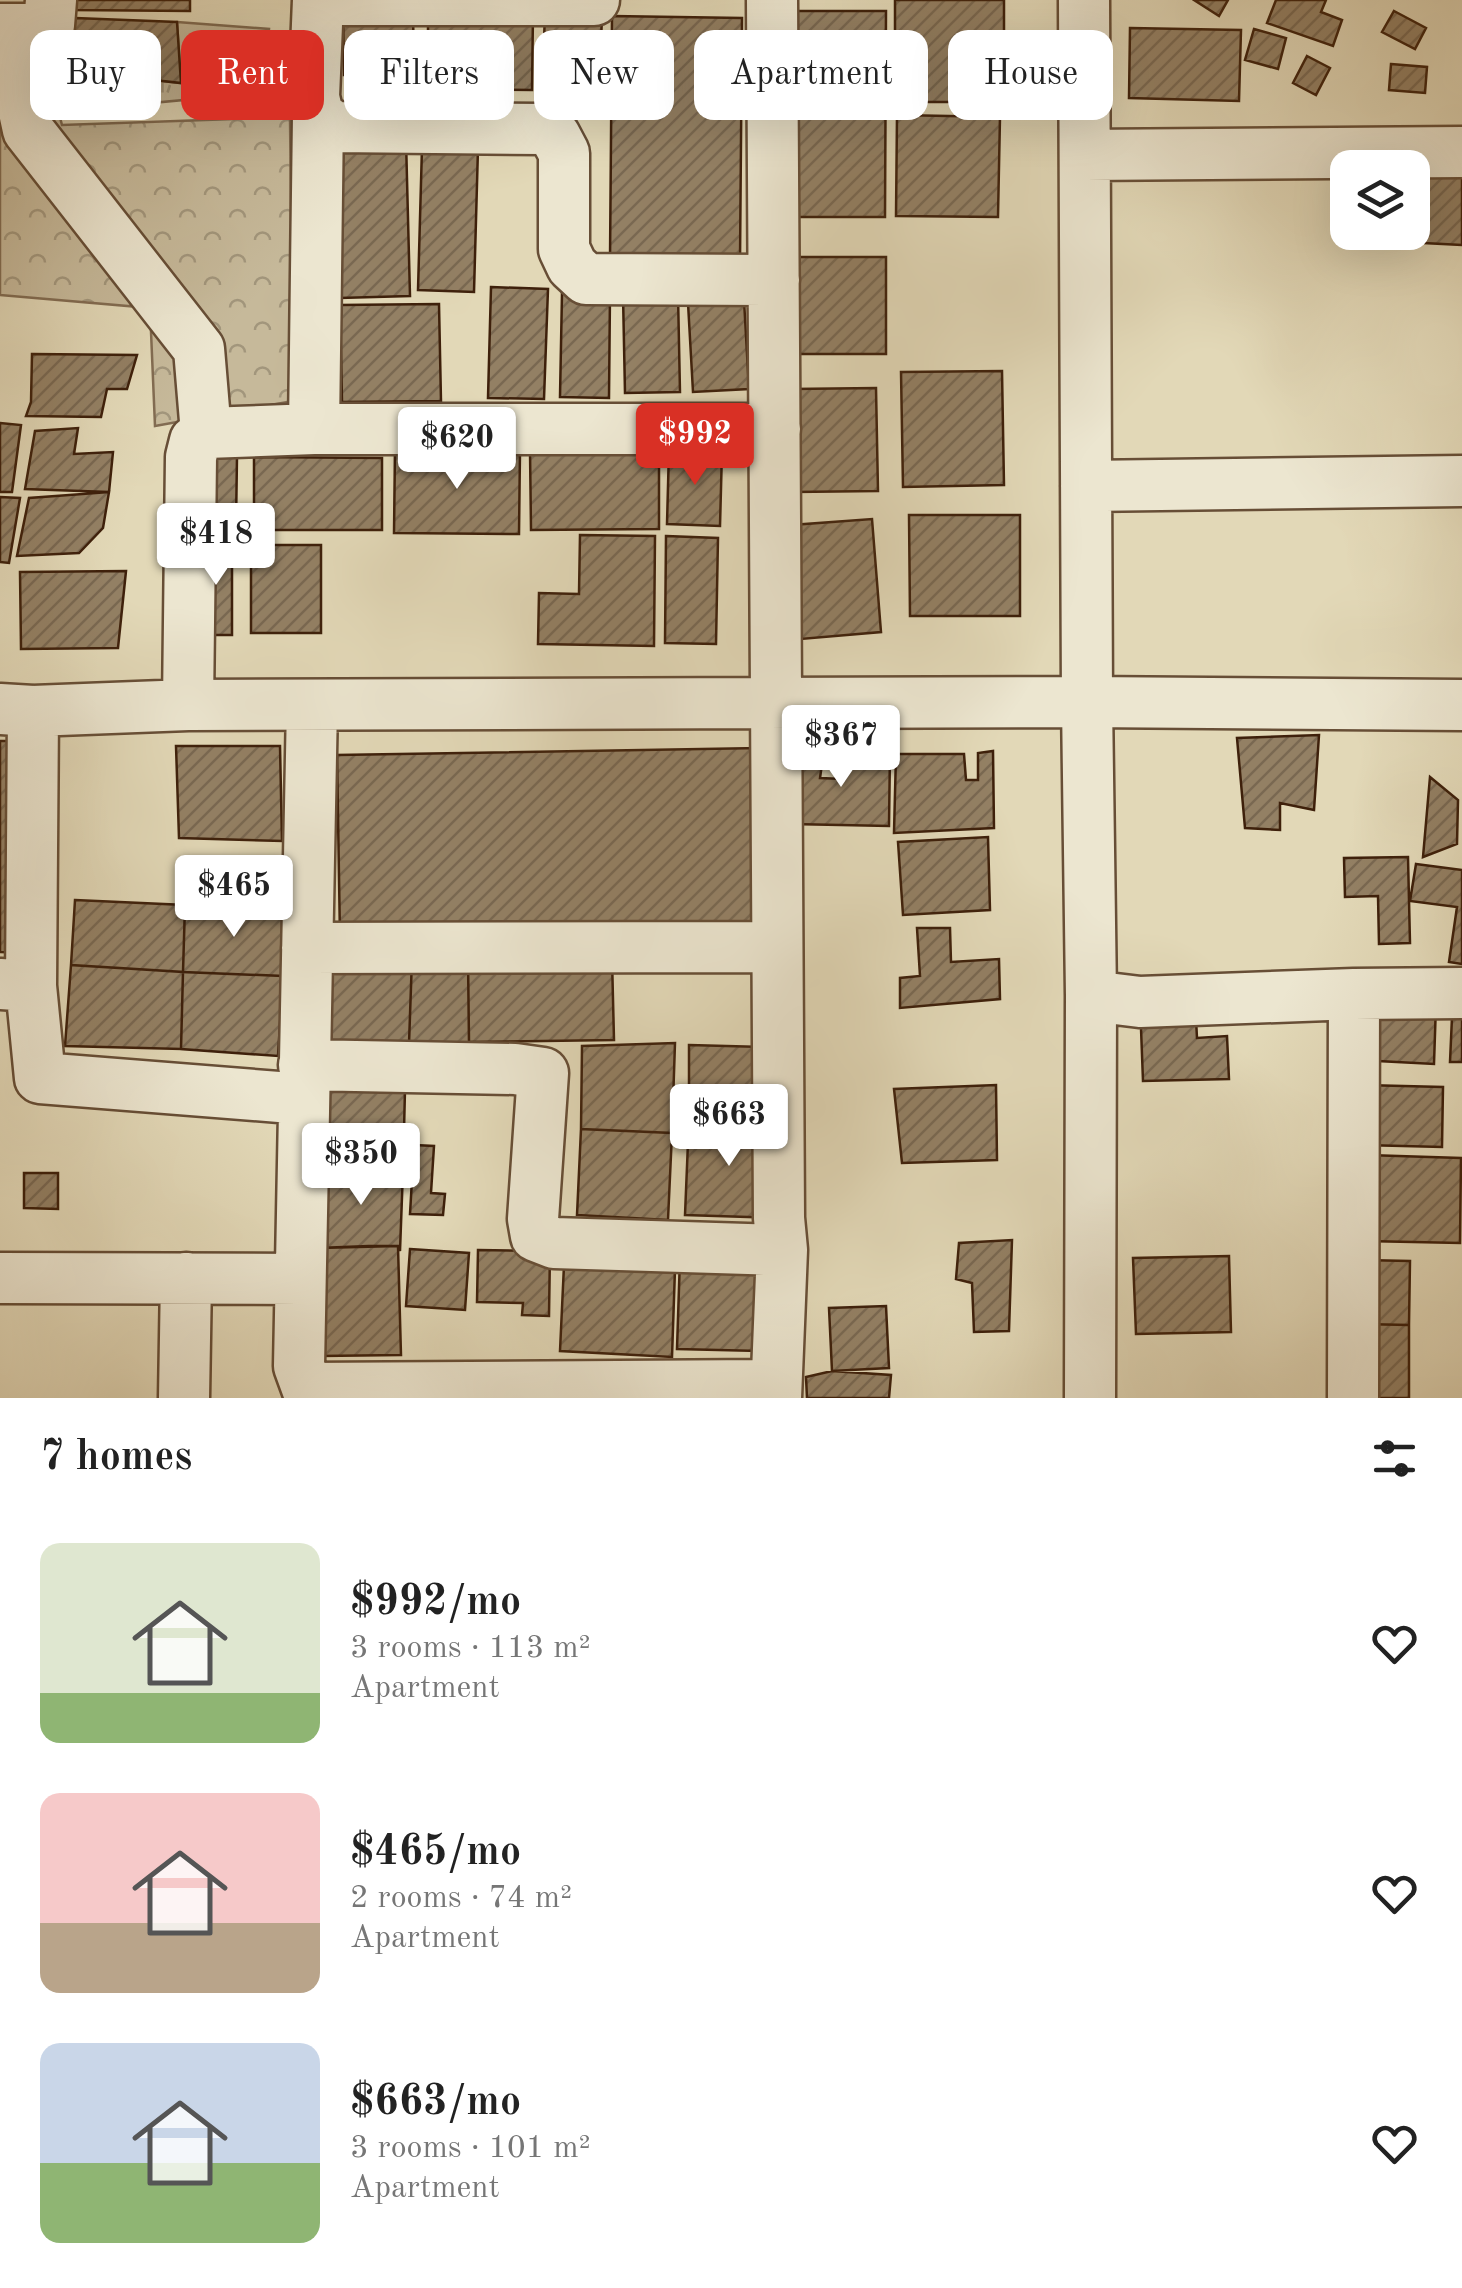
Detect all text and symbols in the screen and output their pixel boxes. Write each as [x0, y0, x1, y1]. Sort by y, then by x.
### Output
chip: Buy [30, 30, 161, 120]
chip: Rent [181, 30, 324, 120]
chip: Filters [344, 30, 514, 120]
chip: New [534, 30, 674, 120]
chip: Apartment [694, 30, 928, 120]
chip: House [948, 30, 1113, 120]
map controls [1330, 150, 1430, 250]
button: layers [1330, 150, 1430, 250]
pin: $992 [636, 403, 754, 488]
pin: $620 [398, 407, 516, 492]
text: $992 [658, 419, 732, 451]
text: $620 [420, 423, 494, 455]
pin: $418 [157, 503, 275, 588]
text: $418 [179, 519, 253, 551]
pin: $367 [782, 705, 900, 790]
text: $367 [804, 721, 878, 753]
pin: $465 [175, 855, 293, 940]
text: $465 [197, 871, 271, 903]
pin: $663 [670, 1084, 788, 1169]
text: $663 [692, 1100, 766, 1132]
pin: $350 [302, 1123, 420, 1208]
text: $350 [324, 1139, 398, 1171]
icon: filters [1367, 1431, 1422, 1486]
text: 7 homes [40, 1437, 192, 1479]
text: $992/mo [350, 1582, 521, 1624]
icon: home [120, 1583, 240, 1703]
icon: heart [1367, 1616, 1422, 1671]
text: 3 rooms · 113 m² [350, 1633, 591, 1665]
text: Apartment [350, 1673, 500, 1705]
text: $465/mo [350, 1832, 521, 1874]
icon: home [120, 1833, 240, 1953]
icon: heart [1367, 1866, 1422, 1921]
text: 2 rooms · 74 m² [350, 1883, 572, 1915]
text: Apartment [350, 1923, 500, 1955]
text: $663/mo [350, 2082, 521, 2124]
icon: home [120, 2083, 240, 2203]
icon: heart [1367, 2116, 1422, 2171]
text: 3 rooms · 101 m² [350, 2133, 591, 2165]
text: Apartment [350, 2173, 500, 2205]

